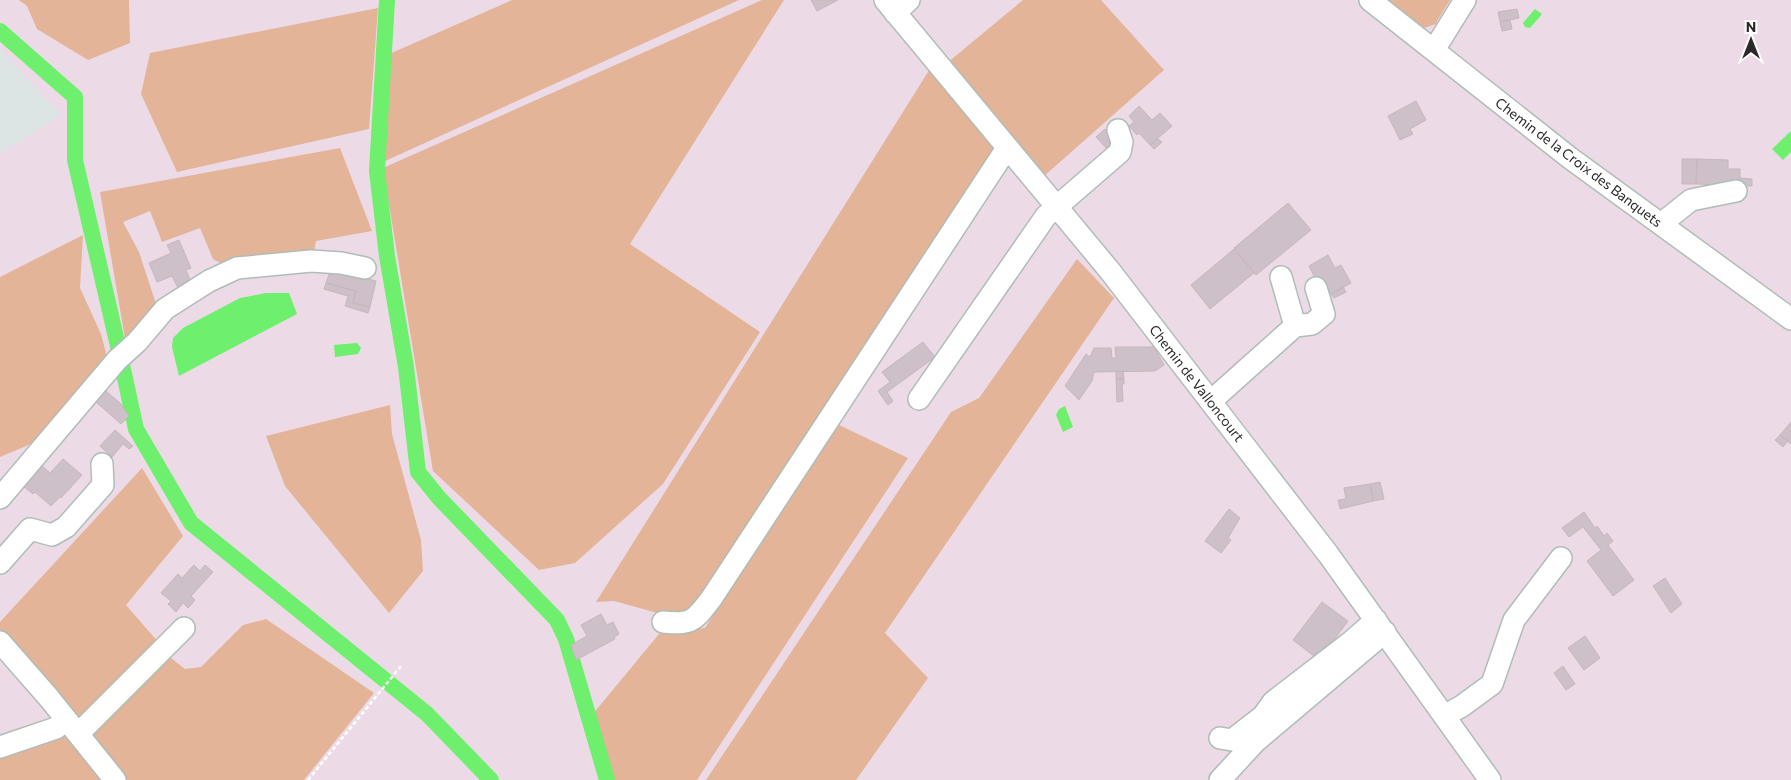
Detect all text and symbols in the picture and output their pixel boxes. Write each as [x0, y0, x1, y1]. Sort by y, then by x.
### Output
north arrow [1726, 15, 1776, 65]
text: N [1746, 18, 1756, 35]
street label: Chemin de la Croix des Banquets [1492, 94, 1666, 230]
street label: Chemin de Valloncourt [1146, 321, 1248, 445]

